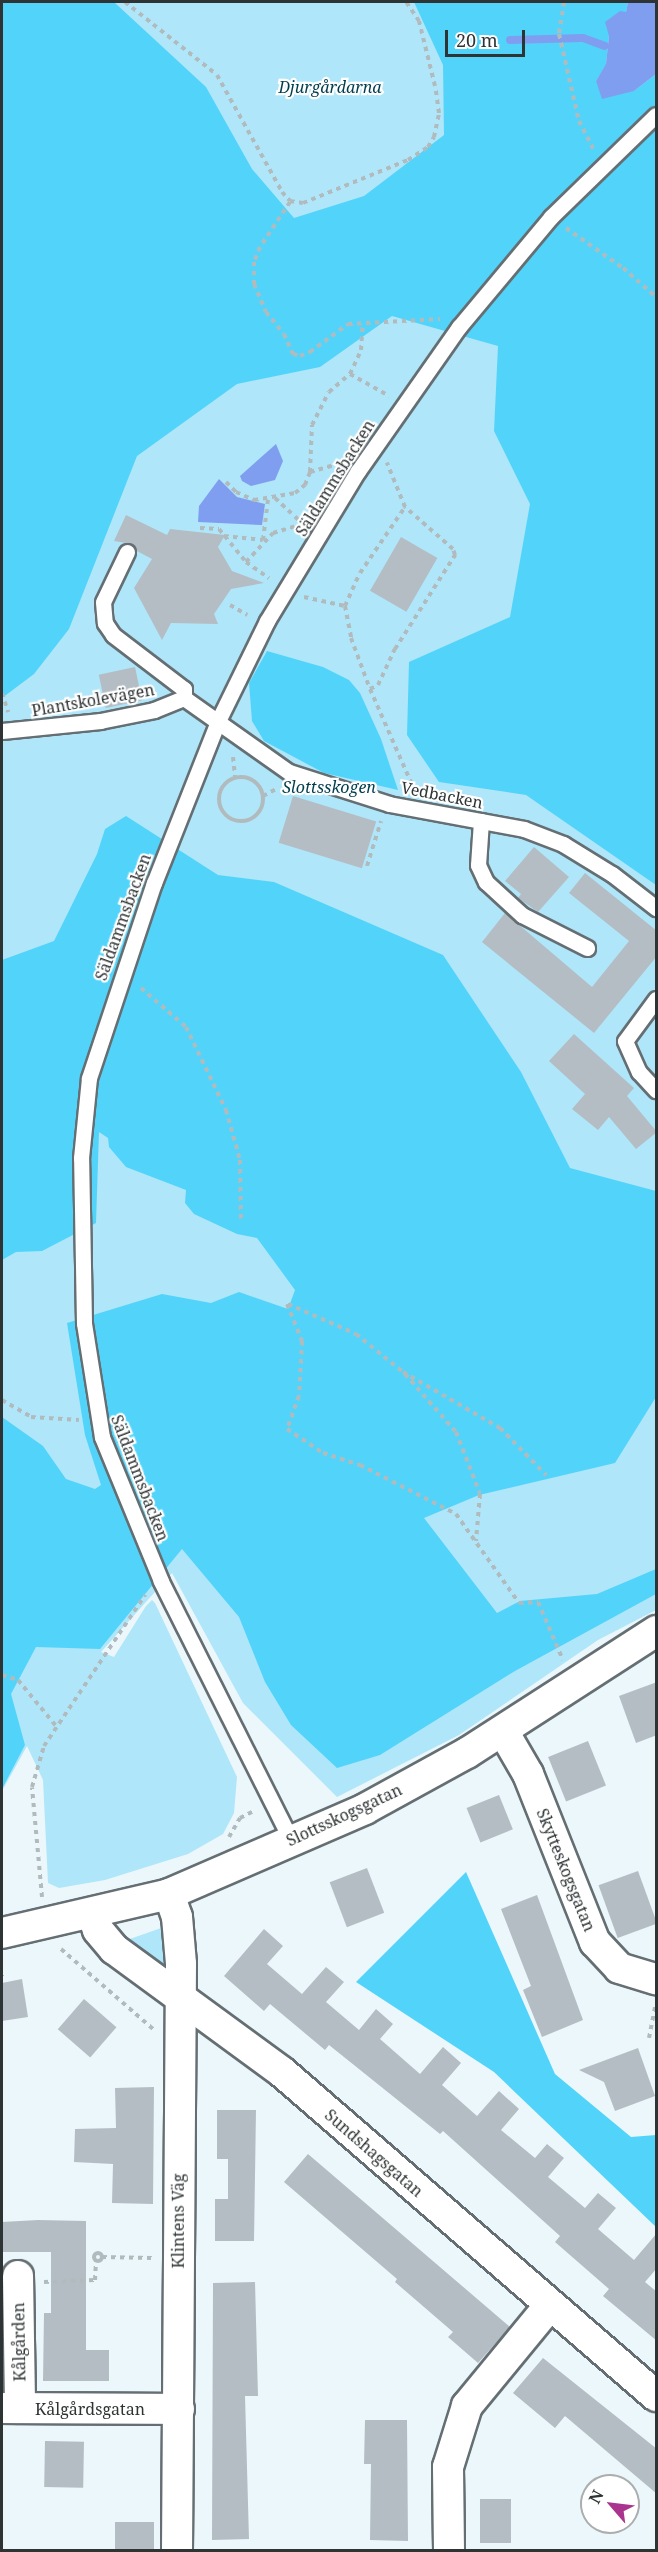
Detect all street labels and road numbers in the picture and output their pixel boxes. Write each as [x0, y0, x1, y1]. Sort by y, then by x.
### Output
street label: Säldammsbacken [291, 416, 379, 540]
street label: Plantskolevägen [30, 680, 156, 720]
street label: Vedbacken [400, 778, 484, 812]
street label: Säldammsbacken [91, 851, 155, 983]
street label: Säldammsbacken [107, 1412, 173, 1544]
street label: Slottsskogsgatan [283, 1780, 405, 1850]
street label: Skytteskogsgatan [533, 1806, 599, 1934]
street label: Sundshagsgatan [321, 2105, 427, 2201]
street label: Klintens Väg [168, 2174, 188, 2268]
street label: Kålgården [9, 2302, 29, 2382]
street label: Kålgårdsgatan [35, 2399, 145, 2419]

